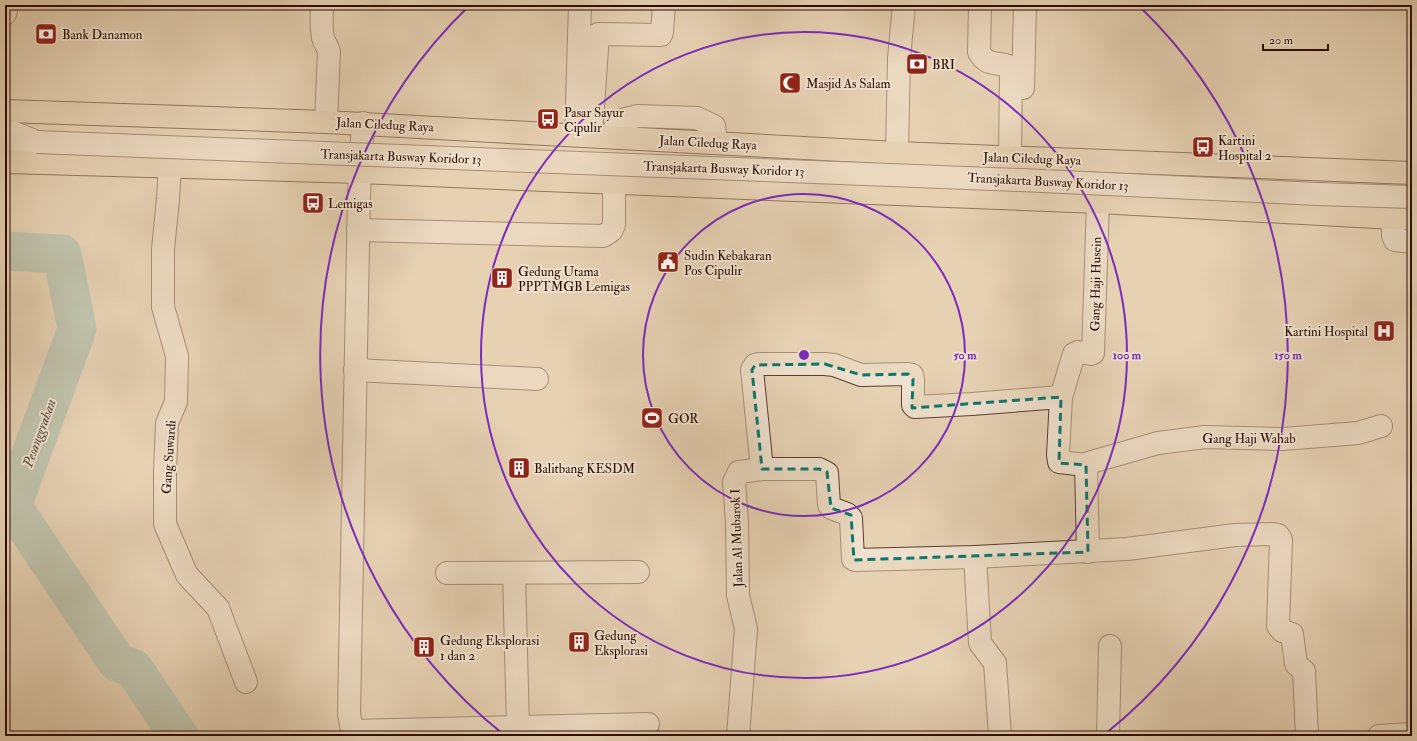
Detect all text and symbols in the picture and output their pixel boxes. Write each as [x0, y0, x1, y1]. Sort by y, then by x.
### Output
bank icon: Bank Danamon [33, 21, 59, 47]
scale bar [1263, 26, 1328, 52]
place label: Bank Danamon [62, 27, 143, 43]
text: 20 m [1269, 33, 1294, 48]
bank icon: BRI [904, 51, 930, 77]
place label: BRI [932, 57, 955, 73]
mosque icon: Masjid As Salam [777, 70, 803, 96]
place label: Masjid As Salam [806, 76, 891, 92]
place label: Pasar Sayur Cipulir [564, 105, 624, 137]
bus stop icon: Pasar Sayur Cipulir [535, 106, 561, 132]
street label: Jalan Ciledug Raya [335, 114, 435, 137]
street label: Jalan Ciledug Raya [658, 132, 758, 155]
place label: Kartini Hospital 2 [1218, 133, 1272, 165]
bus stop icon: Kartini Hospital 2 [1190, 134, 1216, 160]
street label: Transjakarta Busway Koridor 13 [320, 146, 482, 169]
street label: Jalan Ciledug Raya [982, 149, 1082, 170]
street label: Transjakarta Busway Koridor 13 [643, 158, 805, 181]
street label: Transjakarta Busway Koridor 13 [967, 170, 1129, 195]
bus stop icon: Lemigas [300, 190, 326, 216]
place label: Lemigas [328, 196, 373, 212]
street label: Gang Haji Husein [1087, 236, 1105, 331]
place label: Sudin Kebakaran Pos Cipulir [684, 248, 772, 280]
public building icon: Sudin Kebakaran Pos Cipulir [655, 249, 681, 275]
place label: Gedung Utama PPPTMGB Lemigas [518, 264, 630, 295]
building icon: Gedung Utama PPPTMGB Lemigas [489, 265, 515, 291]
hospital icon: Kartini Hospital [1371, 318, 1397, 344]
place label: Kartini Hospital [1284, 324, 1369, 341]
centre of rings [797, 348, 811, 362]
text: 50 m [953, 348, 977, 363]
text: 100 m [1113, 348, 1142, 363]
text: 150 m [1274, 348, 1302, 363]
water label: Pesanggrahan [19, 396, 60, 471]
sports icon: GOR [639, 405, 665, 431]
place label: GOR [668, 411, 699, 427]
street label: Gang Suwardi [158, 419, 180, 494]
street label: Gang Haji Wahab [1202, 431, 1296, 447]
building icon: Balitbang KESDM [506, 455, 532, 481]
place label: Balitbang KESDM [534, 461, 635, 477]
street label: Jalan Al Mubarok I [727, 488, 747, 589]
place label: Gedung Eksplorasi [594, 628, 649, 660]
building icon: Gedung Eksplorasi [566, 629, 592, 655]
place label: Gedung Eksplorasi 1 dan 2 [440, 633, 540, 664]
building icon: Gedung Eksplorasi 1 dan 2 [411, 634, 437, 660]

